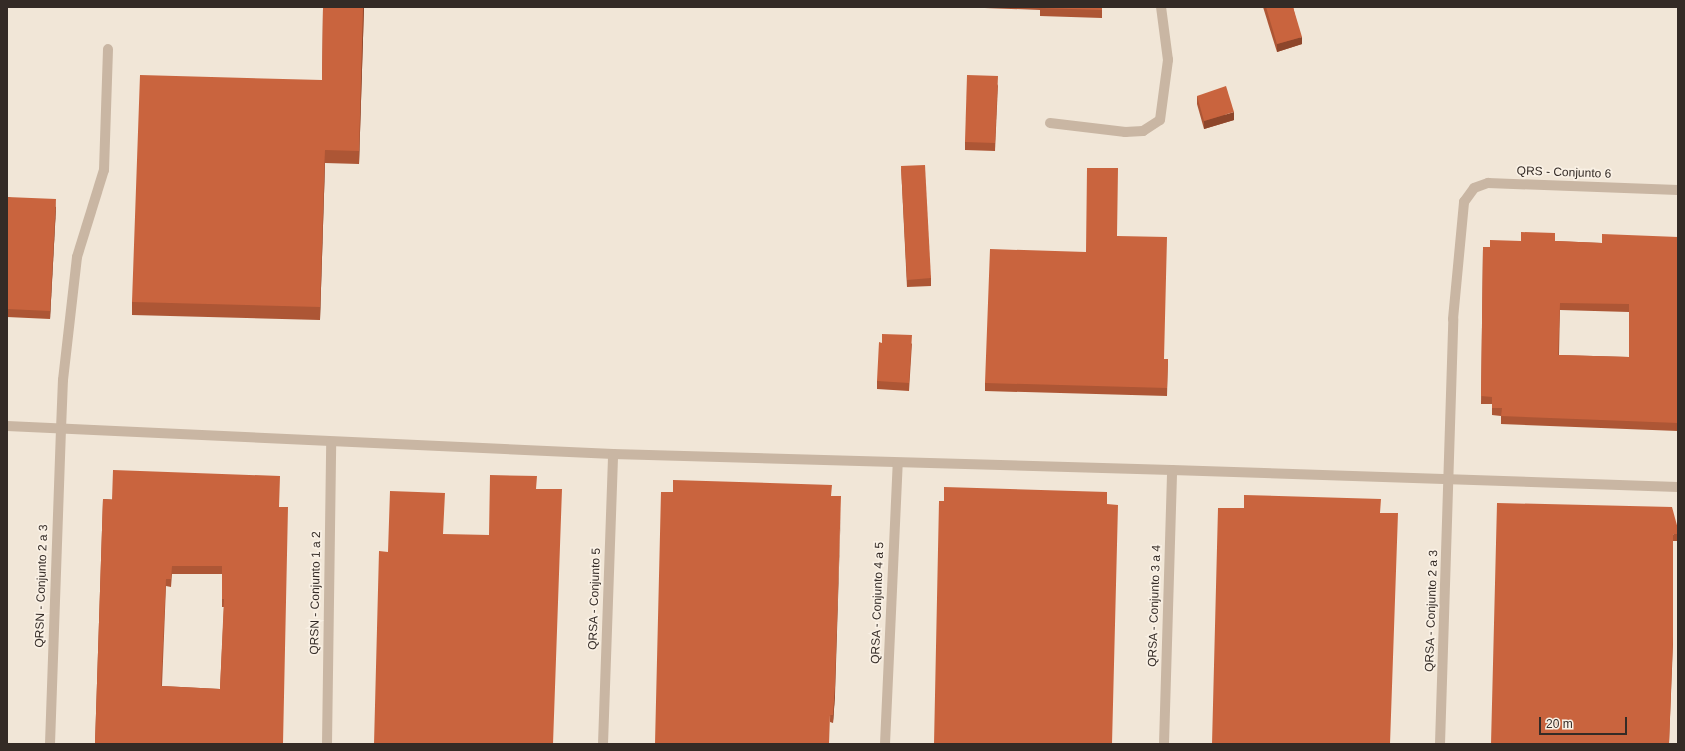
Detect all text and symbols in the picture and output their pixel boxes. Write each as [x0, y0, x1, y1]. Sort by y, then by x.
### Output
street label: QRS - Conjunto 6 [1516, 164, 1612, 182]
street label: QRSN - Conjunto 2 a 3 [33, 524, 51, 648]
street label: QRSN - Conjunto 1 a 2 [308, 531, 324, 655]
street label: QRSA - Conjunto 4 a 5 [869, 541, 887, 665]
street label: QRSA - Conjunto 3 a 4 [1146, 544, 1164, 668]
street label: QRSA - Conjunto 5 [586, 547, 604, 651]
street label: QRSA - Conjunto 2 a 3 [1423, 549, 1441, 673]
scale bar [1541, 709, 1629, 735]
text: 20 m [1546, 717, 1573, 731]

